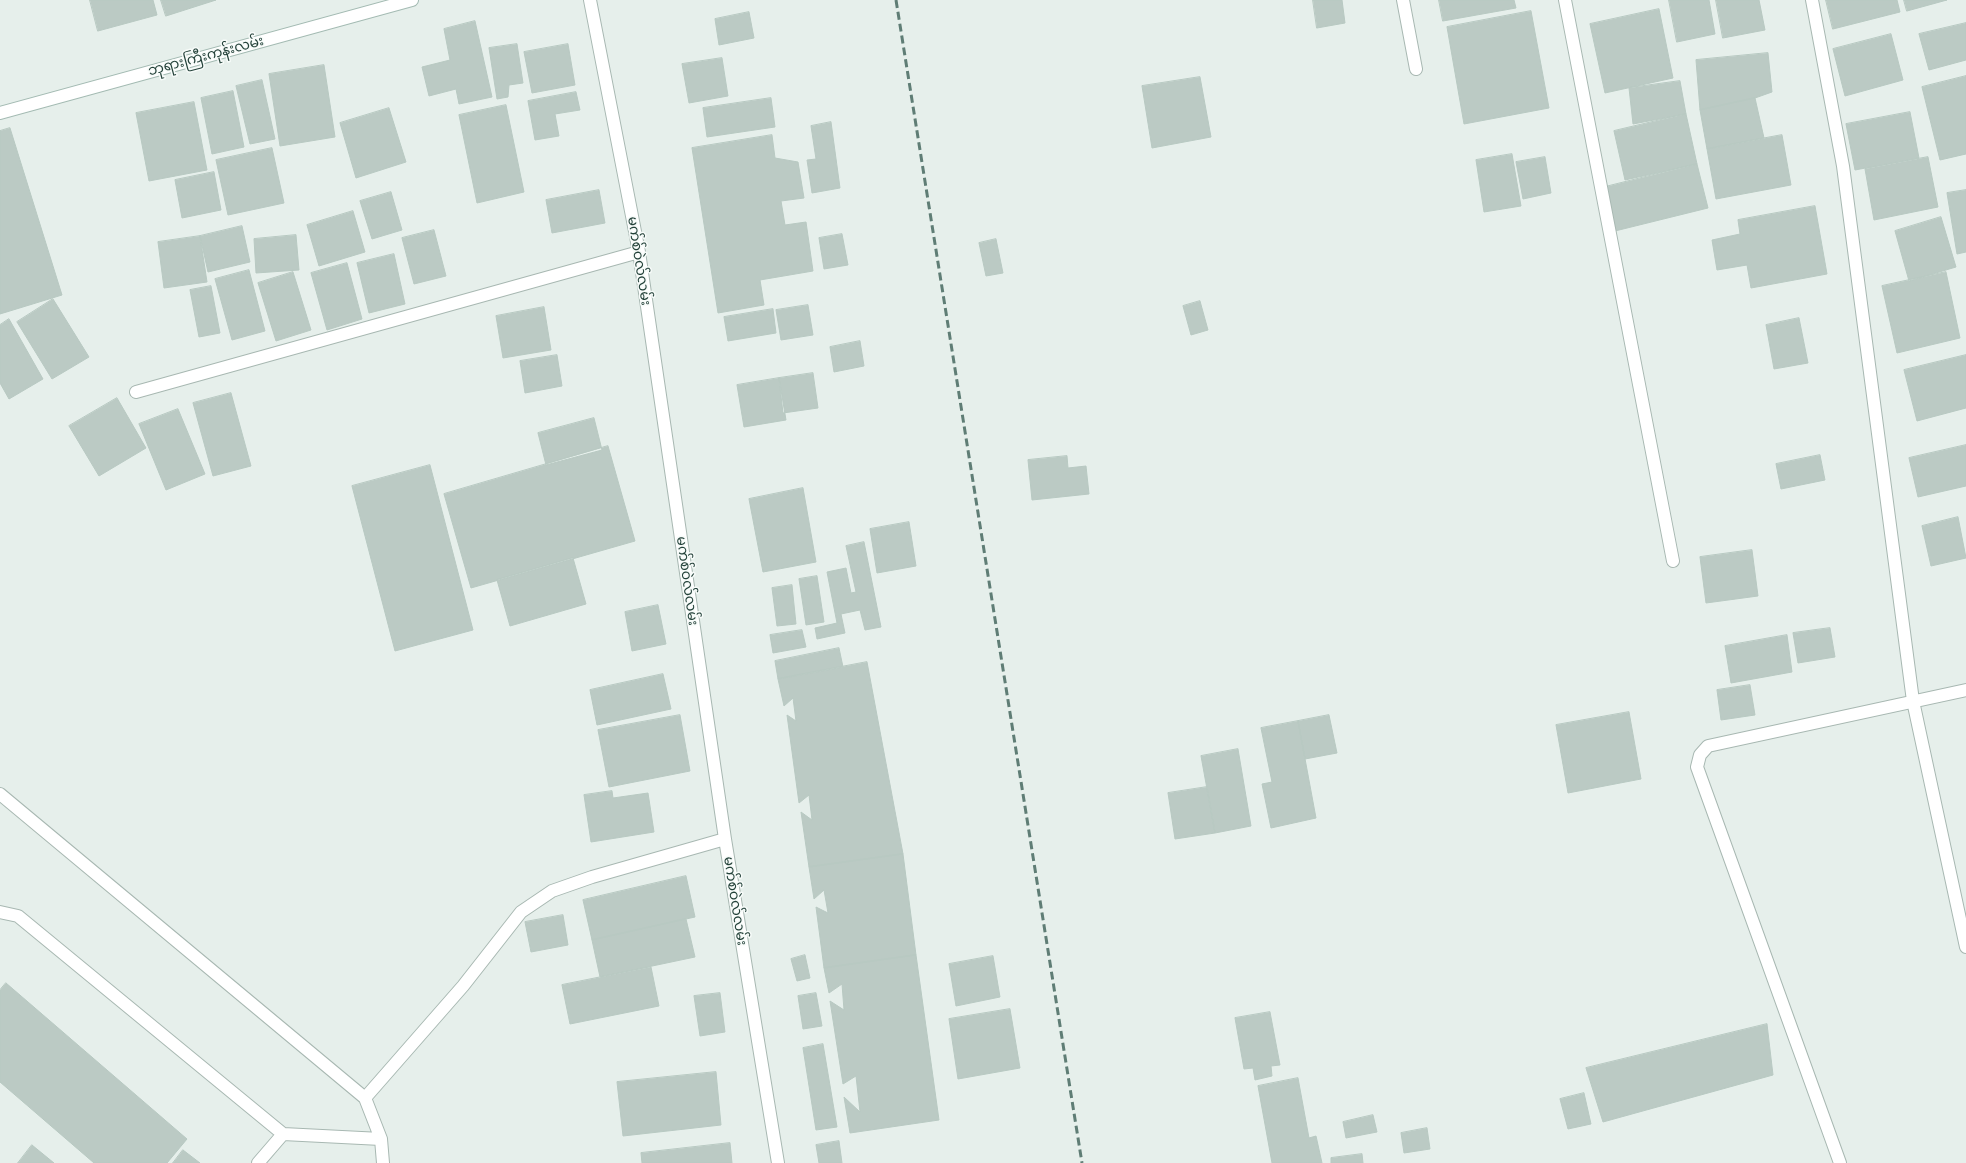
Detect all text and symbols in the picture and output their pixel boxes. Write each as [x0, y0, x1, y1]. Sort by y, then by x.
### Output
street label: ဘုရားကြီးကုန်းလမ်း [146, 32, 266, 80]
street label: မက်စ်ဝဲလ်လမ်း [624, 215, 654, 307]
street label: မက်စ်ဝဲလ်လမ်း [672, 535, 702, 627]
street label: မက်စ်ဝဲလ်လမ်း [720, 855, 750, 947]

